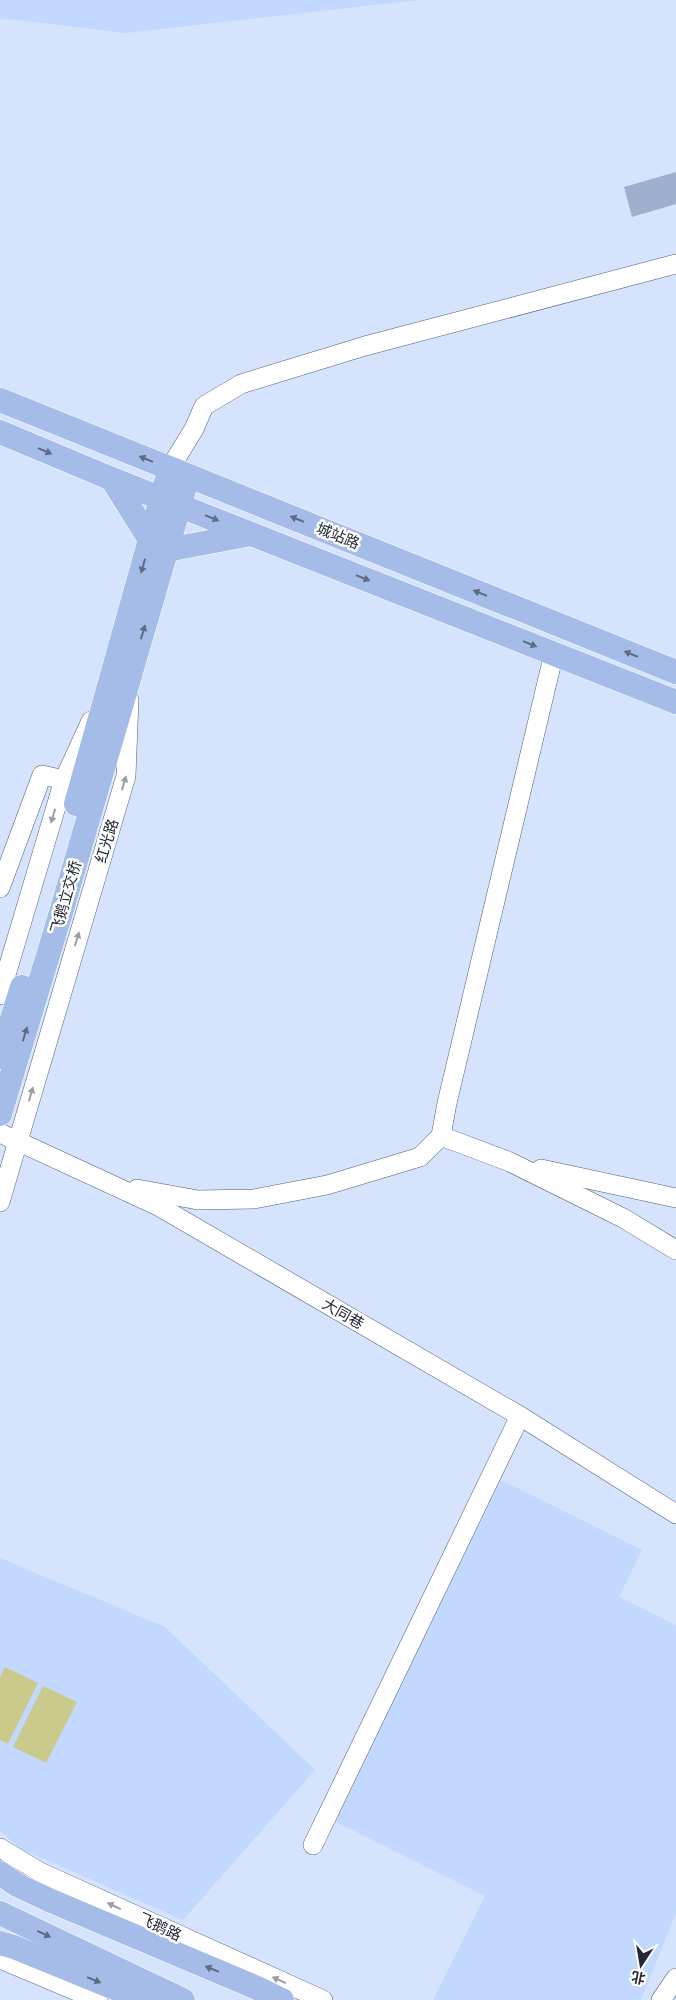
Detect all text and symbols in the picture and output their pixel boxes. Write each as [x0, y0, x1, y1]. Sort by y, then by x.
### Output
one-way arrow [38, 447, 52, 455]
one-way arrow [139, 454, 153, 462]
one-way arrow [205, 514, 220, 522]
one-way arrow [290, 515, 304, 523]
street label: 城站路 [314, 518, 363, 553]
one-way arrow [138, 558, 146, 573]
one-way arrow [356, 574, 371, 582]
one-way arrow [472, 589, 487, 597]
one-way arrow [139, 625, 147, 640]
one-way arrow [523, 640, 538, 648]
one-way arrow [623, 650, 638, 658]
one-way arrow [120, 776, 128, 791]
one-way arrow [49, 809, 57, 824]
street label: 红光路 [91, 817, 122, 865]
street label: 飞鹅立交桥 [46, 858, 85, 936]
one-way arrow [74, 931, 82, 946]
one-way arrow [21, 1027, 29, 1042]
one-way arrow [27, 1087, 35, 1102]
street label: 大同巷 [319, 1294, 367, 1333]
one-way arrow [107, 1901, 121, 1909]
street label: 飞鹅路 [136, 1908, 185, 1945]
one-way arrow [37, 1931, 51, 1939]
north arrow [616, 1940, 666, 1990]
one-way arrow [205, 1964, 219, 1972]
text: 北 [630, 1967, 647, 1988]
one-way arrow [272, 1975, 286, 1983]
one-way arrow [87, 1976, 101, 1984]

